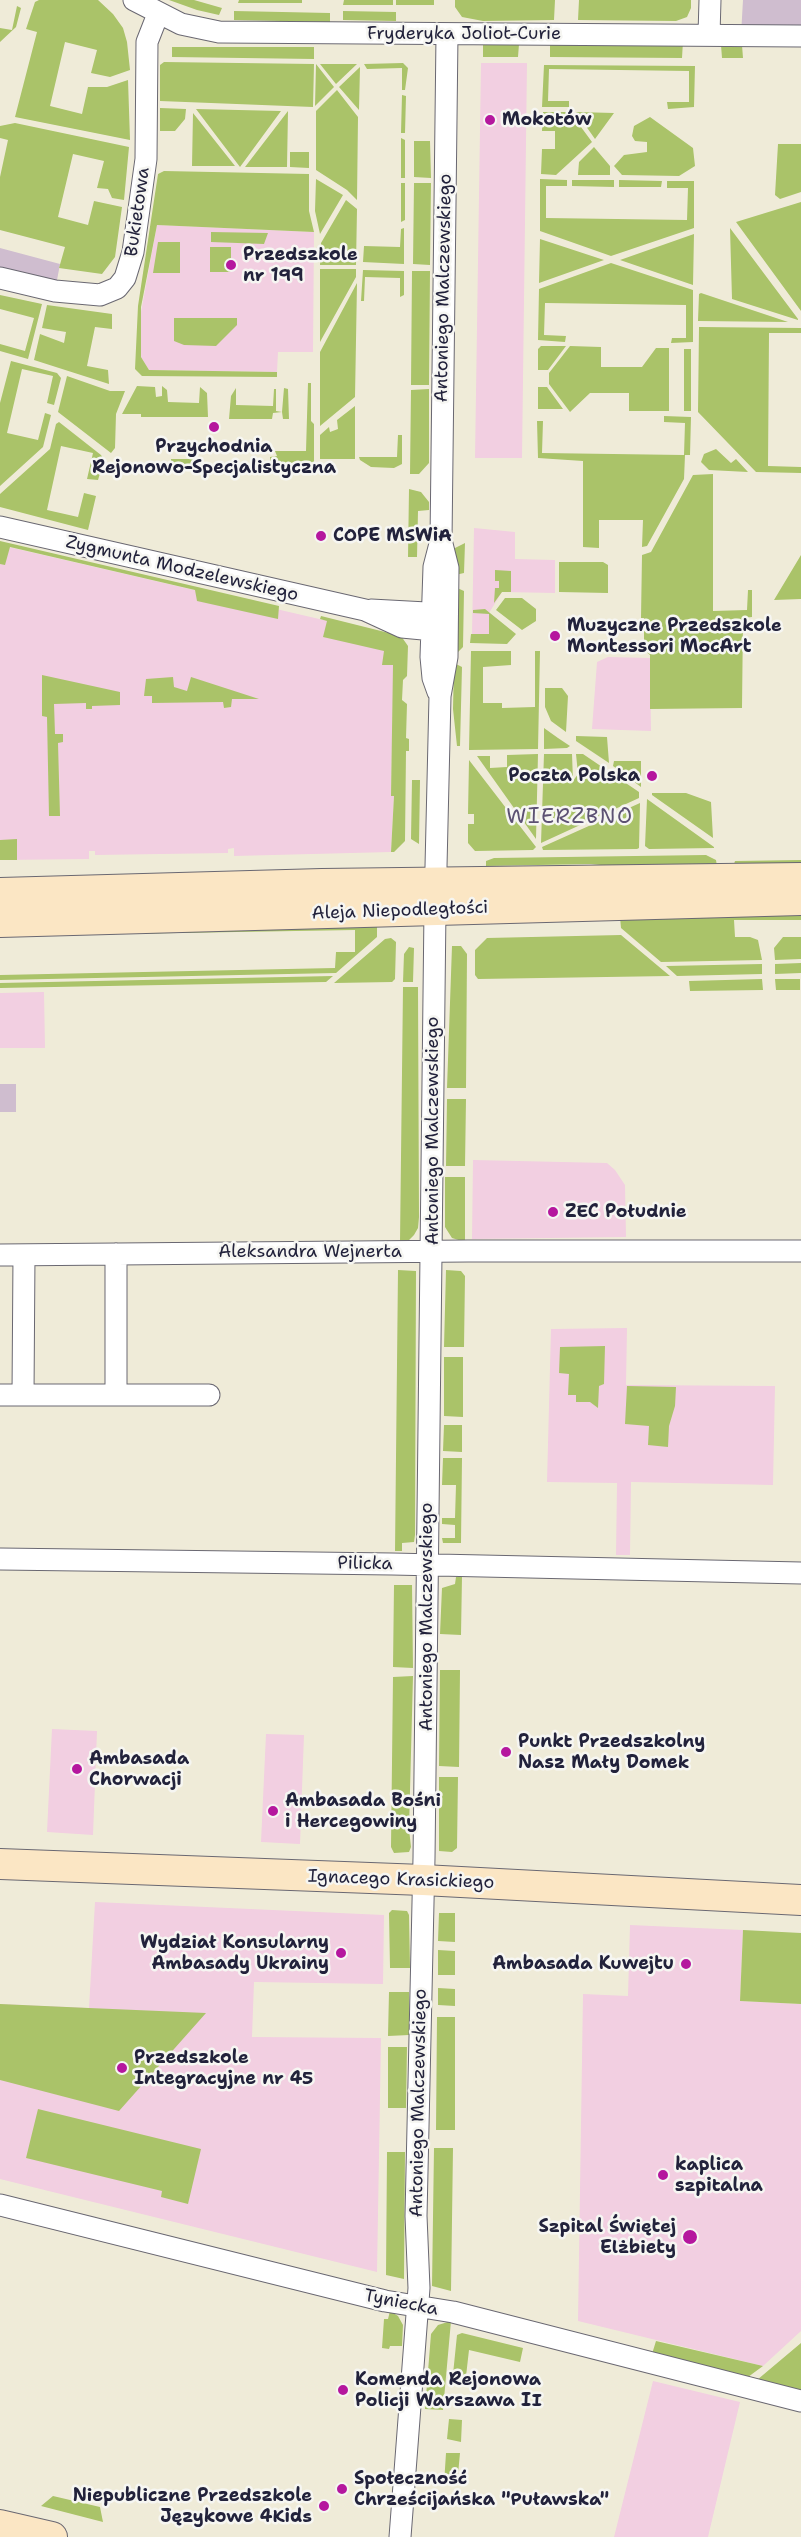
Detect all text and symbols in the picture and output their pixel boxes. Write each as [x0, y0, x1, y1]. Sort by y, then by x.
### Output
street label: Fryderyka Joliot-Curie [367, 23, 561, 45]
place label: Mokotów [502, 109, 591, 131]
marker: Mokotów [483, 113, 497, 127]
street label: Bukietowa [121, 166, 155, 258]
street label: Antoniego Malczewskiego [431, 173, 457, 403]
place label: Przedszkole nr 199 [243, 244, 358, 286]
marker: Przedszkole nr 199 [224, 258, 238, 272]
marker: Przychodnia Rejonowo-Specjalistyczna [207, 420, 221, 434]
place label: Przychodnia Rejonowo-Specjalistyczna [92, 436, 336, 478]
place label: COPE MSWiA [333, 525, 452, 547]
marker: COPE MSWiA [314, 529, 328, 543]
street label: Zygmunta Modzelewskiego [64, 532, 300, 606]
place label: Muzyczne Przedszkole Montessori MocArt [567, 615, 782, 658]
marker: Muzyczne Przedszkole Montessori MocArt [548, 629, 562, 643]
place label: Poczta Polska [508, 765, 640, 787]
marker: Poczta Polska [645, 769, 659, 783]
district label: WIERZBNO [506, 805, 634, 831]
street label: Aleja Niepodległości [311, 897, 489, 925]
street label: Antoniego Malczewskiego [422, 1017, 444, 1245]
place label: ZEC Południe [565, 1201, 687, 1223]
marker: ZEC Południe [546, 1205, 560, 1219]
street label: Aleksandra Wejnerta [218, 1241, 402, 1263]
street label: Antoniego Malczewskiego [416, 1503, 438, 1731]
street label: Pilicka [337, 1553, 393, 1575]
place label: Punkt Przedszkolny Nasz Mały Domek [518, 1731, 705, 1774]
marker: Punkt Przedszkolny Nasz Mały Domek [499, 1745, 513, 1759]
place label: Ambasada Chorwacji [89, 1748, 189, 1790]
marker: Ambasada Chorwacji [70, 1762, 84, 1776]
place label: Ambasada Bośni i Hercegowiny [285, 1790, 441, 1832]
marker: Ambasada Bośni i Hercegowiny [266, 1804, 280, 1818]
street label: Ignacego Krasickiego [307, 1866, 495, 1894]
place label: Wydział Konsularny Ambasady Ukrainy [140, 1932, 329, 1974]
marker: Wydział Konsularny Ambasady Ukrainy [334, 1946, 348, 1960]
place label: Ambasada Kuwejtu [492, 1953, 674, 1975]
marker: Ambasada Kuwejtu [679, 1957, 693, 1971]
street label: Antoniego Malczewskiego [406, 1988, 432, 2218]
place label: Przedszkole Integracyjne nr 45 [134, 2047, 313, 2090]
marker: Przedszkole Integracyjne nr 45 [115, 2061, 129, 2075]
place label: kaplica szpitalna [675, 2154, 763, 2196]
marker: kaplica szpitalna [656, 2168, 670, 2182]
place label: Szpital Świętej Elżbiety [539, 2216, 676, 2258]
marker: Szpital Świętej Elżbiety [681, 2228, 699, 2246]
street label: Tyniecka [362, 2285, 440, 2321]
place label: Komenda Rejonowa Policji Warszawa II [355, 2369, 542, 2412]
marker: Komenda Rejonowa Policji Warszawa II [336, 2383, 350, 2397]
place label: Społeczność Chrześcijańska "Puławska" [354, 2468, 609, 2510]
marker: Społeczność Chrześcijańska "Puławska" [335, 2482, 349, 2496]
place label: Niepubliczne Przedszkole Językowe 4Kids [73, 2485, 312, 2528]
marker: Niepubliczne Przedszkole Językowe 4Kids [317, 2499, 331, 2513]

